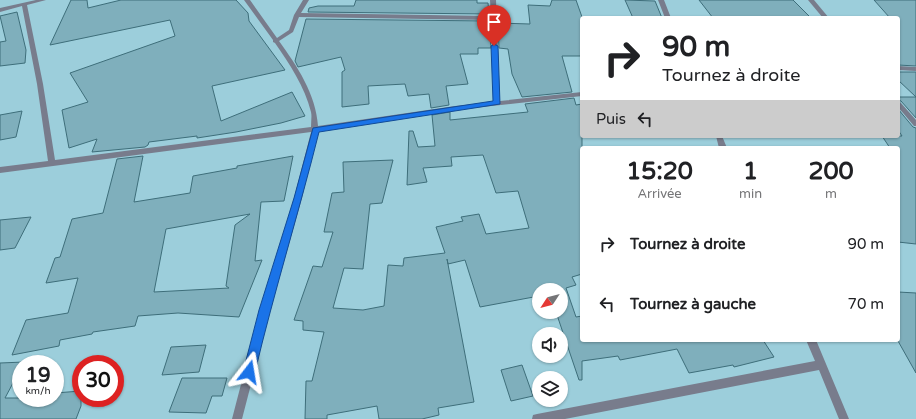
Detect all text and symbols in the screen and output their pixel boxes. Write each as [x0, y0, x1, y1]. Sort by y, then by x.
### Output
pin [477, 5, 511, 46]
icon: arrive [483, 11, 505, 33]
text: 90 m [662, 30, 730, 64]
icon: right [596, 32, 648, 84]
text: Tournez à droite [662, 64, 801, 86]
icon: left [634, 108, 656, 130]
text: Puis [596, 110, 626, 128]
text: 15:20 [626, 157, 693, 186]
text: 1 [743, 157, 758, 186]
text: 200 [808, 157, 854, 186]
text: Arrivée [637, 186, 682, 202]
text: min [739, 186, 762, 202]
text: m [825, 186, 837, 202]
icon: right [596, 233, 618, 255]
text: Tournez à droite [630, 235, 745, 253]
text: 90 m [847, 235, 884, 253]
north arrow [532, 283, 568, 319]
map controls [532, 283, 568, 407]
icon: left [596, 293, 618, 315]
text: Tournez à gauche [630, 295, 756, 313]
text: 70 m [847, 295, 884, 313]
button: sound [532, 327, 568, 363]
position arrow [228, 351, 270, 393]
speed limit sign: 30 [72, 355, 124, 407]
text: 19 [25, 364, 51, 388]
button: layers [532, 371, 568, 407]
text: km/h [25, 385, 51, 397]

